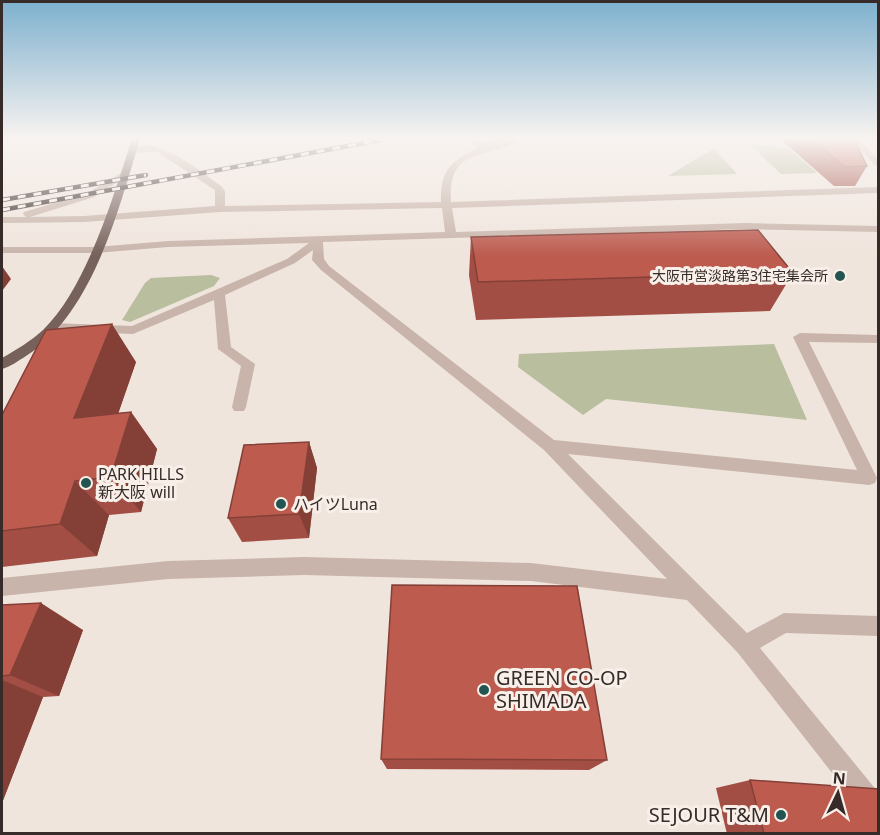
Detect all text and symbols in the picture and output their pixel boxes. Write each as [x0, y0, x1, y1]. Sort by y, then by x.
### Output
place label: 大阪市営淡路第3住宅集会所 [652, 266, 828, 285]
marker: 大阪市営淡路第3住宅集会所 [833, 269, 847, 283]
place label: PARK HILLS 新大阪 will [98, 463, 184, 503]
marker: PARK HILLS 新大阪 will [79, 476, 93, 490]
place label: ハイツLuna [293, 493, 378, 515]
marker: ハイツLuna [274, 497, 288, 511]
place label: GREEN CO-OP SHIMADA [496, 664, 628, 714]
marker: GREEN CO-OP SHIMADA [477, 683, 491, 697]
north arrow [808, 763, 868, 823]
text: N [832, 767, 847, 790]
place label: SEJOUR T&M [649, 801, 769, 828]
marker: SEJOUR T&M [774, 808, 788, 822]

